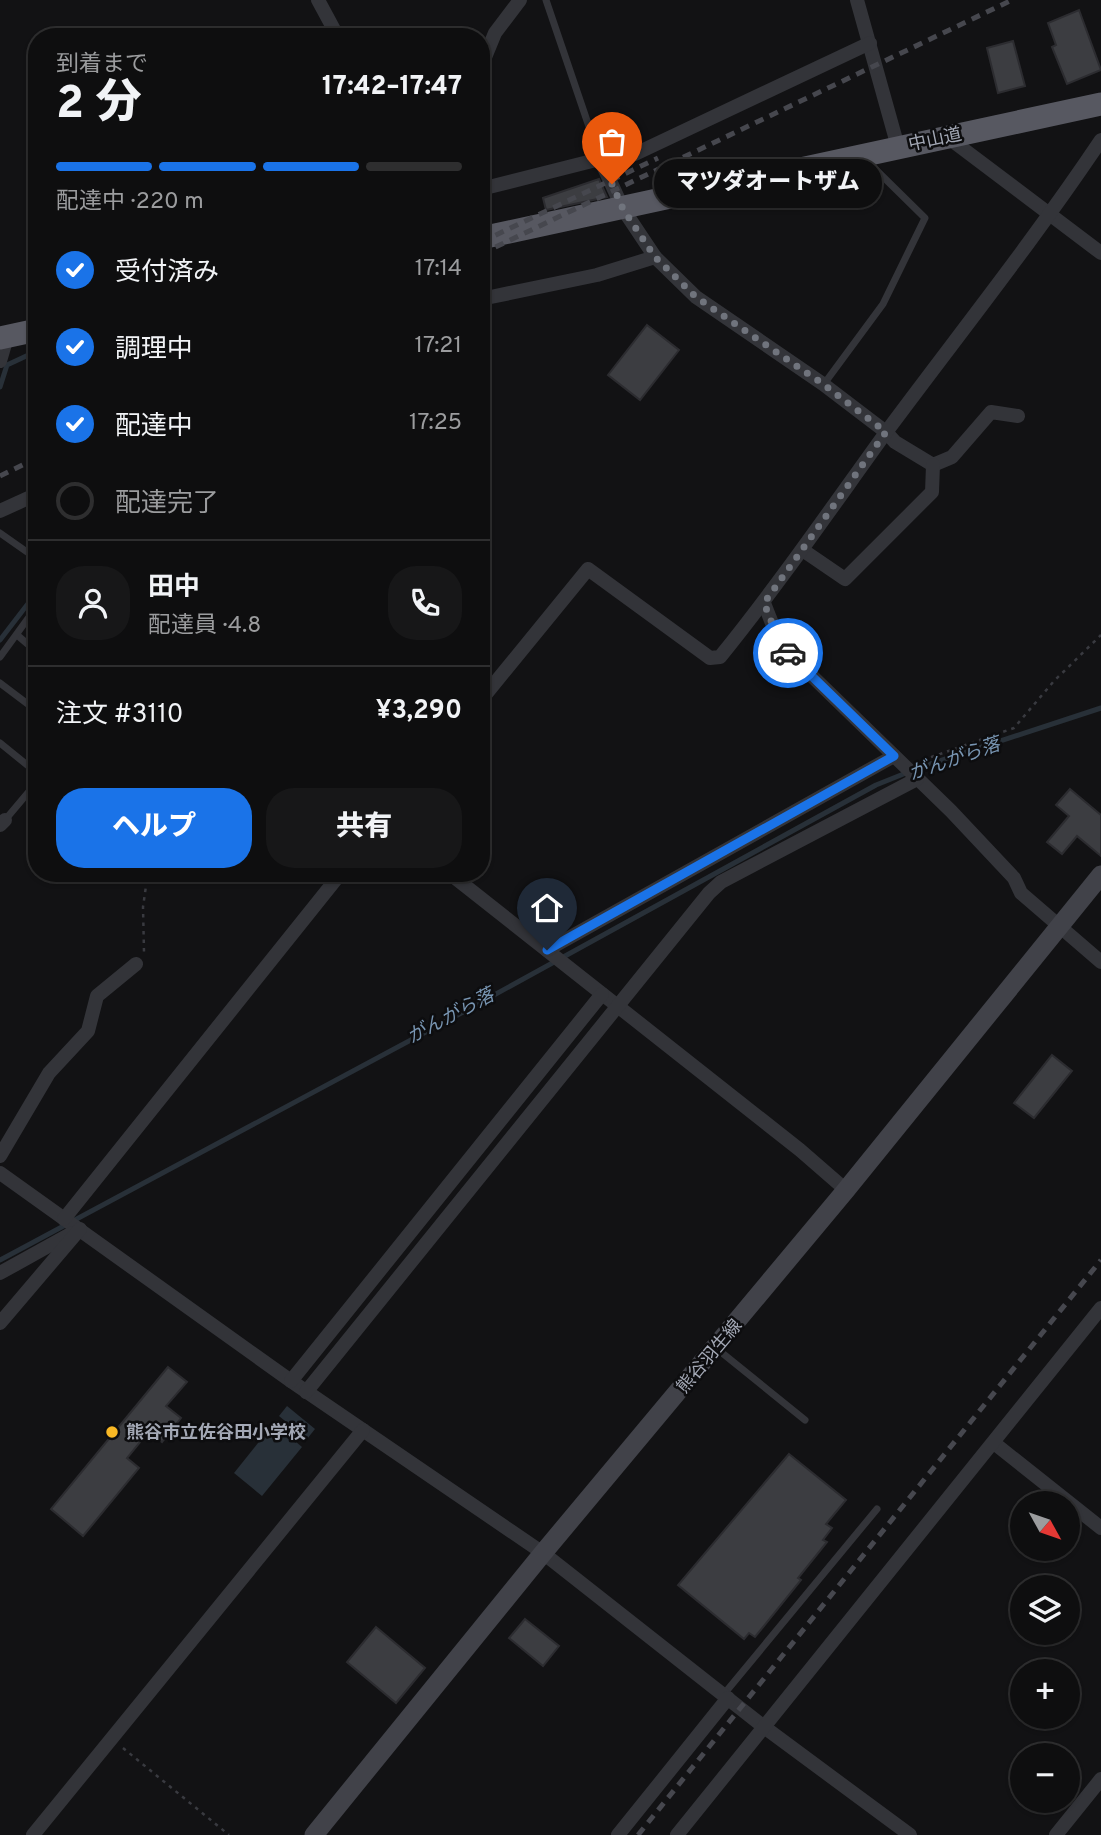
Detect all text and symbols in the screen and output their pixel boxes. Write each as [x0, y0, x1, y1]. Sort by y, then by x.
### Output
text: 到着まで [56, 51, 148, 80]
text: 17:42–17:47 [322, 71, 462, 104]
text: 2 分 [56, 76, 142, 135]
pin [582, 112, 642, 184]
icon: bag [593, 123, 631, 161]
street label: 中山道 [907, 124, 964, 157]
callout: マツダオートザム [654, 160, 882, 208]
text: マツダオートザム [676, 169, 860, 198]
text: 配達中 · 220 m [56, 188, 204, 217]
icon: check [56, 251, 94, 289]
text: 17:14 [415, 255, 462, 284]
text: 受付済み [115, 257, 219, 290]
icon: check [56, 328, 94, 366]
text: 17:21 [415, 332, 462, 361]
text: 調理中 [115, 334, 193, 367]
icon: check [56, 405, 94, 443]
text: 17:25 [409, 409, 462, 438]
text: 配達中 [115, 411, 193, 444]
text: 配達完了 [115, 488, 219, 521]
button: person [56, 566, 130, 640]
button: phone [388, 566, 462, 640]
text: 田中 [148, 572, 200, 605]
text: 配達員 · 4.8 [148, 612, 261, 641]
courier [753, 618, 823, 688]
icon: car [769, 634, 807, 672]
text: ¥3,290 [376, 695, 462, 728]
text: 注文 #3110 [56, 699, 184, 732]
water label: がんがら落 [906, 732, 1006, 787]
button: ヘルプ [56, 788, 252, 868]
button: 共有 [266, 788, 462, 868]
pin [517, 878, 577, 950]
icon: home [528, 889, 566, 927]
water label: がんがら落 [403, 982, 501, 1050]
street label: 熊谷羽生線 [672, 1315, 748, 1399]
place label: 熊谷市立佐谷田小学校 [126, 1422, 306, 1445]
marker: 熊谷市立佐谷田小学校 [104, 1424, 120, 1440]
north arrow [1010, 1491, 1080, 1561]
map controls [1010, 1491, 1080, 1813]
button: layers [1010, 1575, 1080, 1645]
button: + [1010, 1659, 1080, 1729]
button: − [1010, 1743, 1080, 1813]

